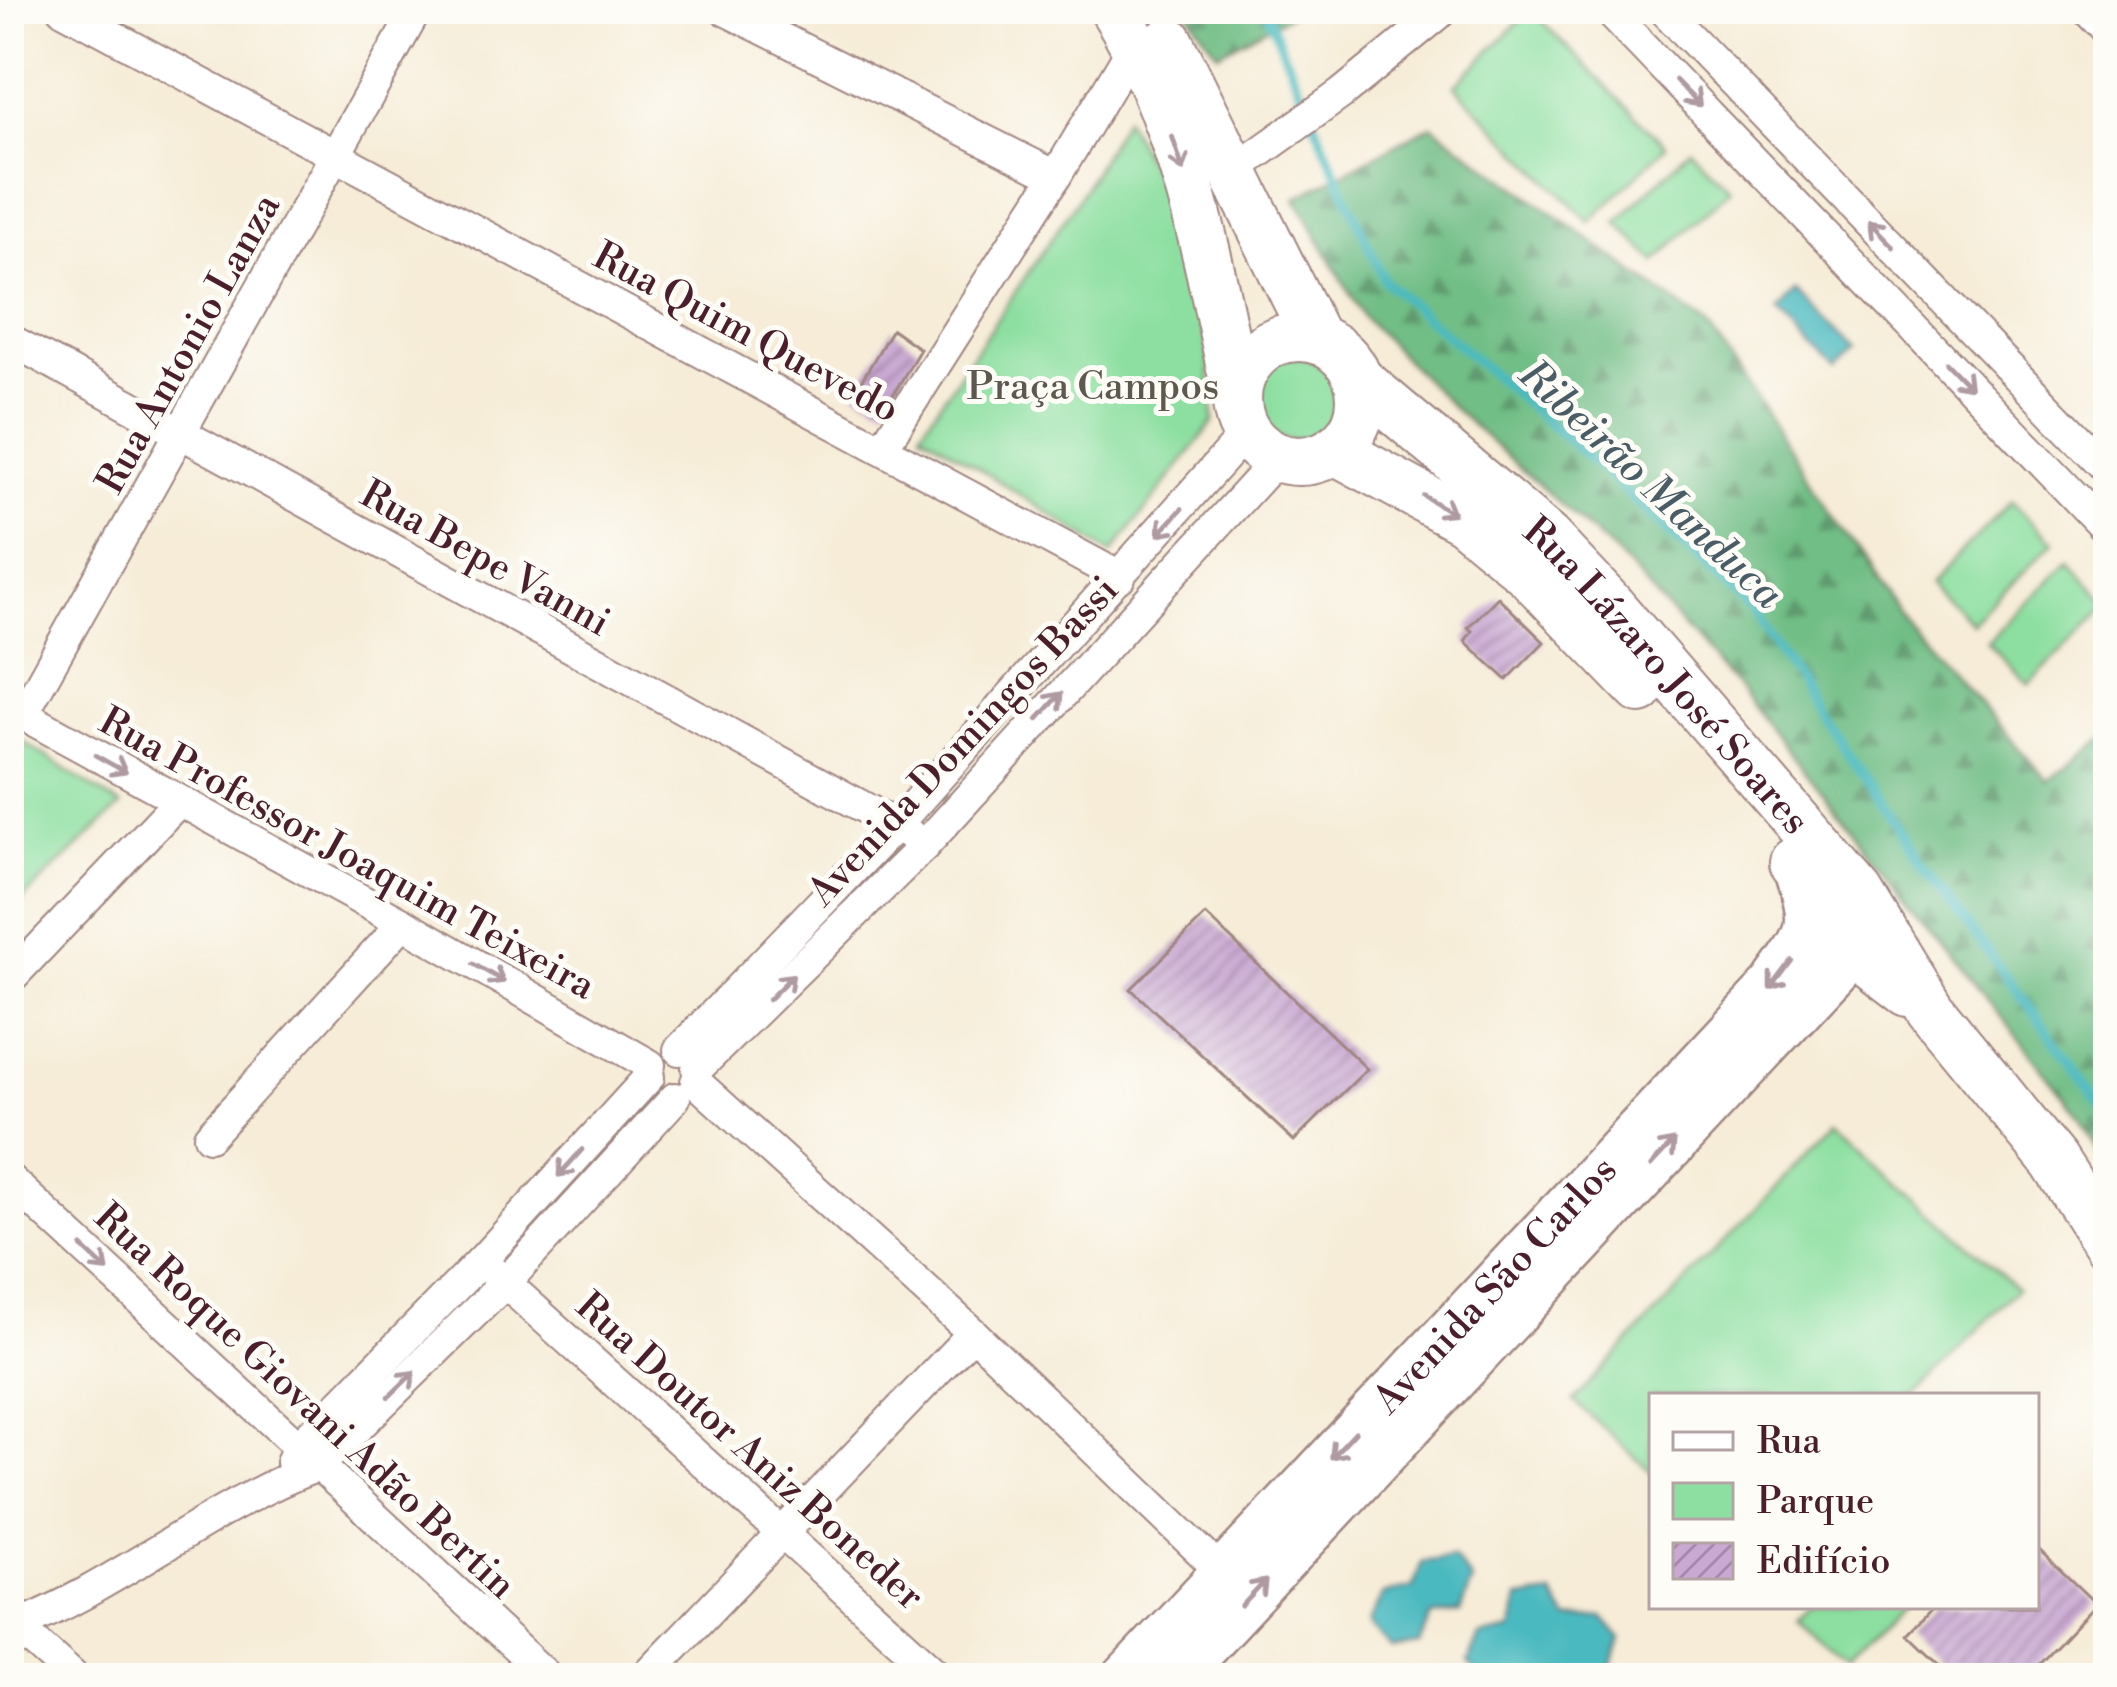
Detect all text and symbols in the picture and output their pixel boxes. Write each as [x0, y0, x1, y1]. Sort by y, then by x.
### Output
one-way arrow [1674, 78, 1702, 108]
one-way arrow [1168, 134, 1190, 172]
street label: Rua Antonio Lanza [86, 185, 292, 503]
one-way arrow [1867, 220, 1895, 250]
street label: Rua Quim Quevedo [584, 232, 907, 435]
water label: Ribeirão Manduca [1507, 348, 1794, 621]
one-way arrow [1944, 360, 1972, 389]
park label: Praça Campos [967, 363, 1219, 412]
street label: Rua Bepe Vanni [351, 470, 618, 648]
one-way arrow [1421, 493, 1456, 517]
one-way arrow [1157, 506, 1184, 536]
street label: Rua Lázaro José Soares [1513, 507, 1819, 845]
street label: Avenida Domingos Bassi [797, 567, 1130, 918]
one-way arrow [1036, 691, 1063, 721]
street label: Rua Professor Joaquim Teixeira [90, 697, 604, 1011]
one-way arrow [93, 753, 128, 776]
one-way arrow [1768, 958, 1794, 990]
one-way arrow [471, 961, 505, 985]
one-way arrow [766, 973, 795, 1002]
one-way arrow [1649, 1139, 1676, 1169]
street label: Avenida São Carlos [1363, 1147, 1628, 1425]
one-way arrow [557, 1148, 584, 1178]
street label: Rua Roque Giovani Adão Bertin [83, 1193, 525, 1610]
one-way arrow [79, 1245, 109, 1272]
street label: Rua Doutor Aniz Boneder [565, 1282, 934, 1621]
one-way arrow [387, 1370, 416, 1399]
legend [1649, 1393, 2039, 1609]
text: Rua [1757, 1420, 1821, 1465]
one-way arrow [1330, 1429, 1358, 1459]
text: Parque [1757, 1480, 1874, 1525]
text: Edifício [1757, 1540, 1890, 1585]
one-way arrow [1240, 1578, 1268, 1608]

